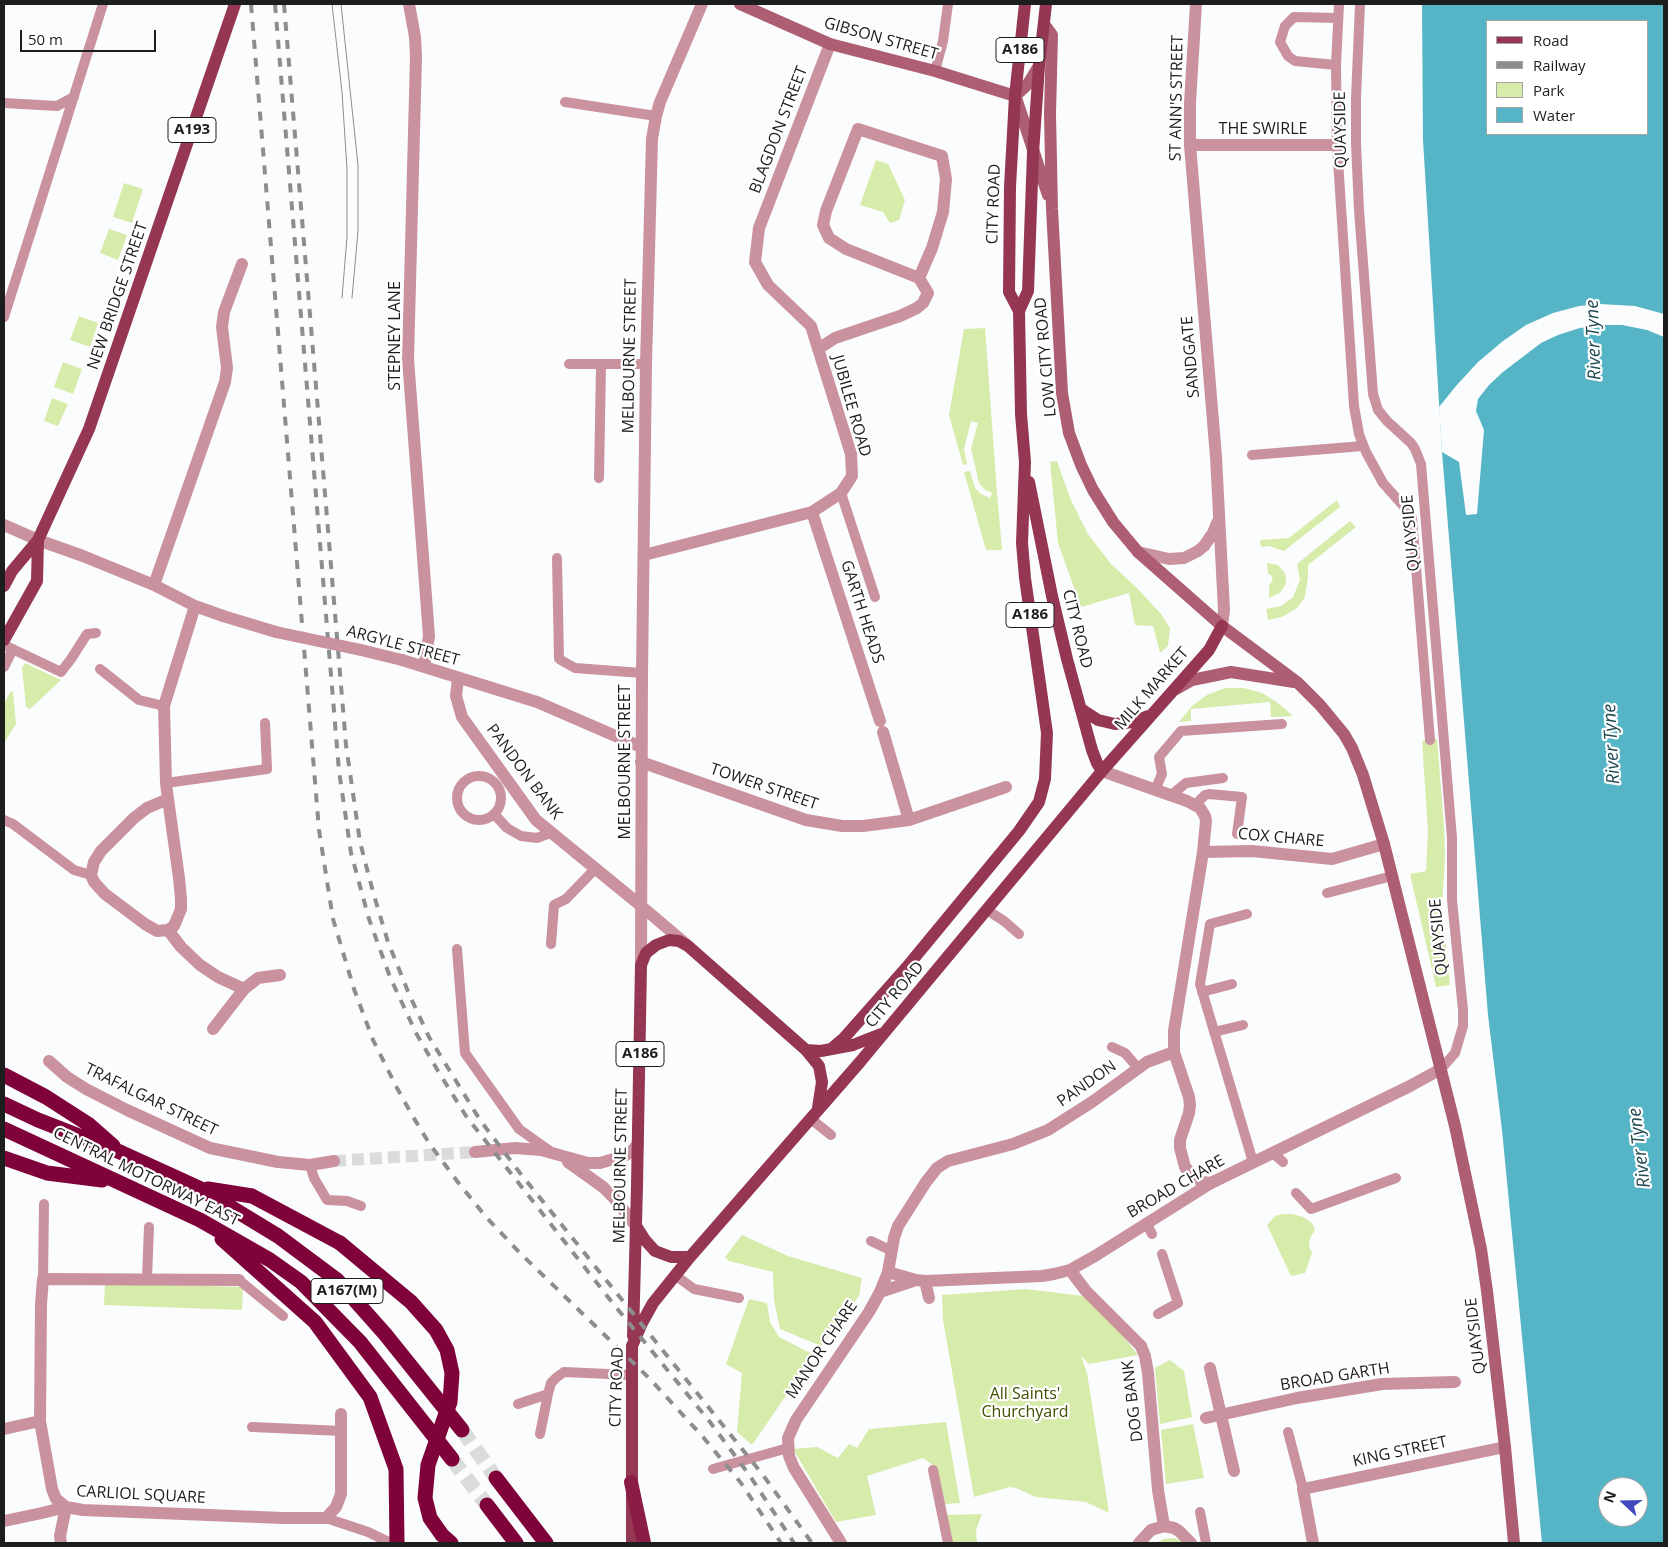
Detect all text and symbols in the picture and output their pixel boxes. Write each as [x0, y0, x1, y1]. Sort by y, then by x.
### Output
street label: GIBSON STREET [822, 14, 940, 64]
scale bar [22, 20, 159, 52]
legend [1486, 20, 1648, 135]
text: 50 m [28, 29, 63, 49]
text: Road [1533, 30, 1569, 50]
street label: ST ANN'S STREET [1166, 35, 1188, 161]
road number: A186 [996, 38, 1044, 62]
text: Railway [1533, 55, 1586, 75]
street label: BLAGDON STREET [746, 64, 812, 196]
text: Park [1533, 80, 1564, 100]
street label: QUAYSIDE [1331, 91, 1351, 169]
text: Water [1533, 105, 1575, 125]
road number: A193 [168, 118, 216, 142]
street label: THE SWIRLE [1219, 119, 1307, 139]
street label: CITY ROAD [983, 163, 1005, 245]
street label: NEW BRIDGE STREET [84, 220, 152, 372]
street label: MELBOURNE STREET [619, 278, 641, 434]
street label: STEPNEY LANE [385, 281, 405, 391]
street label: LOW CITY ROAD [1031, 296, 1061, 418]
water label: River Tyne [1582, 299, 1606, 381]
street label: SANDGATE [1178, 315, 1204, 399]
street label: JUBILEE ROAD [827, 353, 875, 459]
street label: QUAYSIDE [1398, 494, 1424, 572]
street label: GARTH HEADS [836, 558, 888, 666]
street label: CITY ROAD [1058, 588, 1096, 670]
road number: A186 [1006, 602, 1054, 628]
street label: ARGYLE STREET [344, 622, 462, 670]
street label: MILK MARKET [1111, 644, 1193, 734]
street label: MELBOURNE STREET [615, 684, 635, 840]
water label: River Tyne [1599, 703, 1625, 785]
street label: PANDON BANK [482, 721, 566, 823]
street label: TOWER STREET [707, 760, 821, 814]
street label: COX CHARE [1237, 825, 1325, 851]
street label: QUAYSIDE [1426, 898, 1452, 976]
street label: CITY ROAD [862, 958, 928, 1032]
road number: A186 [616, 1042, 664, 1066]
street label: PANDON [1054, 1057, 1120, 1111]
street label: TRAFALGAR STREET [81, 1060, 221, 1140]
street label: MELBOURNE STREET [610, 1088, 632, 1244]
water label: River Tyne [1624, 1107, 1656, 1189]
street label: CENTRAL MOTORWAY EAST [50, 1123, 242, 1231]
street label: BROAD CHARE [1124, 1151, 1228, 1223]
road number: A167(M) [311, 1278, 383, 1304]
street label: MANOR CHARE [782, 1297, 862, 1403]
street label: QUAYSIDE [1462, 1297, 1490, 1375]
street label: CITY ROAD [606, 1346, 628, 1428]
street label: DOG BANK [1118, 1359, 1148, 1443]
street label: BROAD GARTH [1279, 1359, 1391, 1395]
park label: All Saints' Churchyard [982, 1384, 1068, 1422]
street label: KING STREET [1351, 1433, 1449, 1471]
north arrow [1598, 1477, 1648, 1527]
street label: CARLIOL SQUARE [76, 1482, 206, 1508]
text: N [1599, 1488, 1620, 1506]

